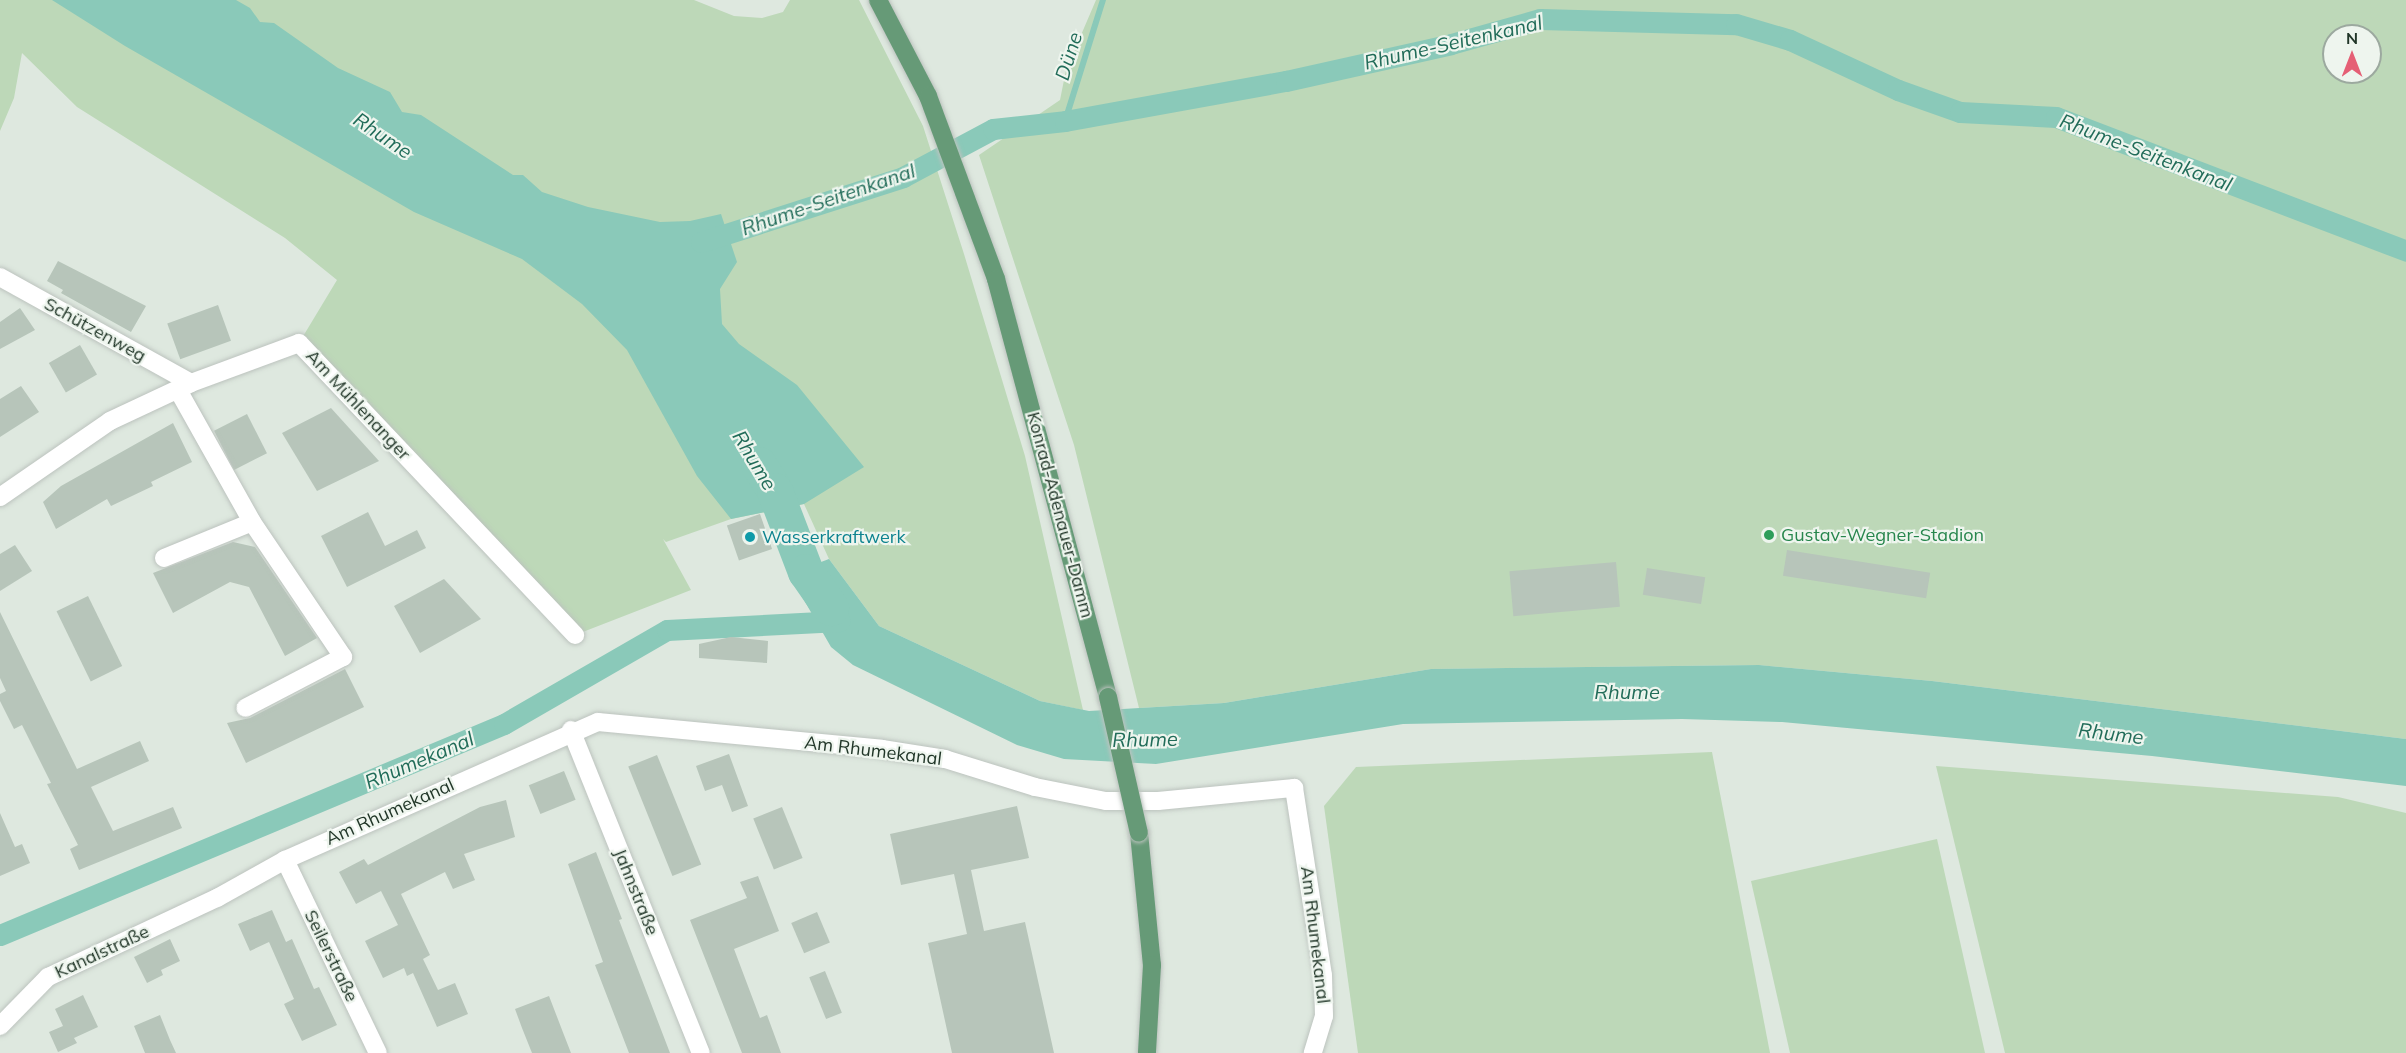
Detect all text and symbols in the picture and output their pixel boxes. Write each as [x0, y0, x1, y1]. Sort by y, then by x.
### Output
water label: Rhume-Seitenkanal [1362, 10, 1544, 74]
north arrow [2322, 24, 2382, 84]
text: N [2346, 28, 2358, 48]
water label: Düne [1049, 29, 1087, 83]
water label: Rhume [349, 107, 417, 163]
water label: Rhume-Seitenkanal [2057, 108, 2235, 196]
water label: Rhume-Seitenkanal [738, 158, 918, 240]
street label: Schützenweg [40, 293, 150, 367]
street label: Am Mühlenanger [301, 345, 415, 465]
street label: Konrad-Adenauer-Damm [1022, 410, 1098, 620]
water label: Rhume [728, 426, 782, 494]
place label: Gustav-Wegner-Stadion [1781, 524, 1984, 546]
place label: Wasserkraftwerk [762, 526, 906, 548]
marker: Gustav-Wegner-Stadion [1762, 528, 1776, 542]
marker: Wasserkraftwerk [743, 530, 757, 544]
water label: Rhume [1594, 679, 1660, 703]
water label: Rhume [2077, 717, 2145, 749]
water label: Rhumekanal [361, 726, 477, 794]
water label: Rhume [1112, 726, 1178, 752]
street label: Am Rhumekanal [803, 732, 943, 770]
street label: Am Rhumekanal [322, 774, 458, 850]
street label: Jahnstraße [609, 846, 663, 938]
street label: Am Rhumekanal [1296, 865, 1334, 1005]
street label: Seilerstraße [300, 907, 362, 1005]
street label: Kanalstraße [51, 921, 153, 983]

